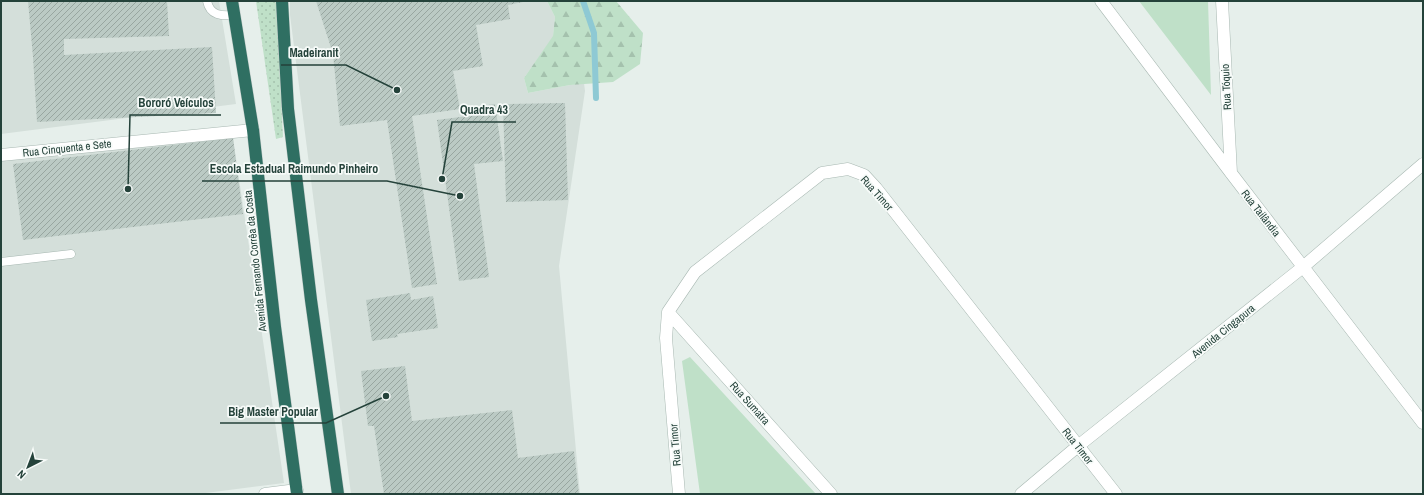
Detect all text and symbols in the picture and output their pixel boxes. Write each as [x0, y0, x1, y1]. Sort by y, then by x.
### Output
callout: Madeiranit [281, 41, 346, 65]
text: Madeiranit [289, 45, 339, 61]
street label: Rua Tóquio [1218, 64, 1234, 110]
callout: Bororó Veículos [130, 91, 221, 115]
text: Bororó Veículos [138, 95, 214, 111]
callout: Quadra 43 [452, 98, 516, 122]
text: Quadra 43 [460, 102, 509, 118]
street label: Rua Cinquenta e Sete [22, 136, 112, 160]
callout: Escola Estadual Raimundo Pinheiro [202, 157, 387, 181]
text: Escola Estadual Raimundo Pinheiro [210, 161, 378, 177]
street label: Rua Timor [858, 173, 896, 213]
street label: Rua Tailândia [1238, 187, 1284, 239]
street label: Avenida Fernando Corrêa da Costa [241, 190, 270, 333]
street label: Avenida Cingapura [1188, 301, 1258, 361]
street label: Rua Sumatra [727, 379, 773, 427]
callout: Big Master Popular [220, 399, 326, 423]
text: Big Master Popular [228, 404, 318, 420]
street label: Rua Timor [666, 423, 684, 467]
street label: Rua Timor [1059, 425, 1097, 467]
north arrow [8, 447, 48, 487]
text: N [14, 467, 28, 482]

